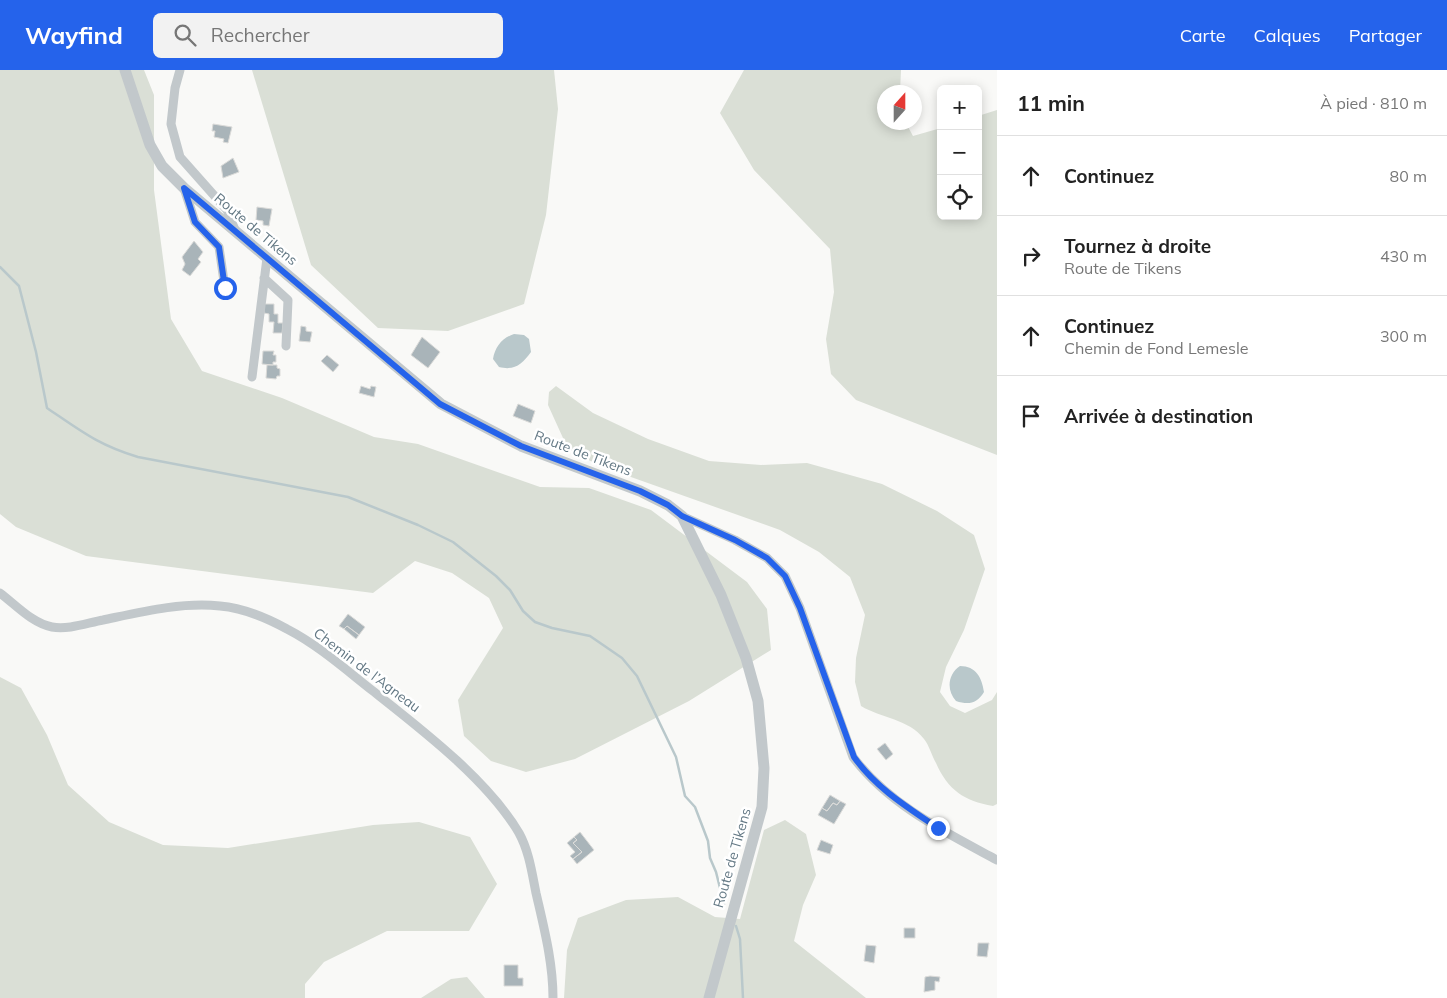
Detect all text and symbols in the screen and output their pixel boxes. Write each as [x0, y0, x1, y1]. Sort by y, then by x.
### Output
search box [153, 13, 503, 58]
text: Wayfind [25, 20, 123, 50]
icon: search [171, 21, 199, 49]
text: Rechercher [211, 23, 310, 47]
text: Carte [1180, 24, 1226, 47]
text: Calques [1254, 24, 1321, 47]
text: Partager [1349, 24, 1422, 47]
north arrow [877, 85, 922, 130]
map controls [937, 85, 982, 220]
button: + [937, 85, 982, 130]
text: 11 min [1017, 90, 1085, 116]
text: À pied · 810 m [1320, 93, 1427, 113]
button: − [937, 130, 982, 175]
icon: ahead [1017, 162, 1045, 190]
text: Continuez [1064, 164, 1154, 188]
text: 80 m [1390, 166, 1427, 186]
button: locate [937, 175, 982, 220]
street label: Route de Tikens [211, 189, 301, 269]
text: Tournez à droite [1064, 234, 1211, 258]
icon: right [1017, 242, 1045, 270]
text: 430 m [1380, 246, 1427, 266]
text: Route de Tikens [1064, 258, 1182, 278]
route start [214, 277, 237, 300]
text: Continuez [1064, 314, 1154, 338]
icon: ahead [1017, 322, 1045, 350]
text: 300 m [1380, 326, 1427, 346]
text: Chemin de Fond Lemesle [1064, 338, 1248, 358]
icon: arrive [1017, 402, 1045, 430]
text: Arrivée à destination [1064, 404, 1253, 428]
street label: Route de Tikens [532, 426, 634, 480]
street label: Chemin de l’Agneau [310, 624, 424, 716]
street label: Route de Tikens [709, 806, 755, 910]
route end [927, 817, 950, 840]

